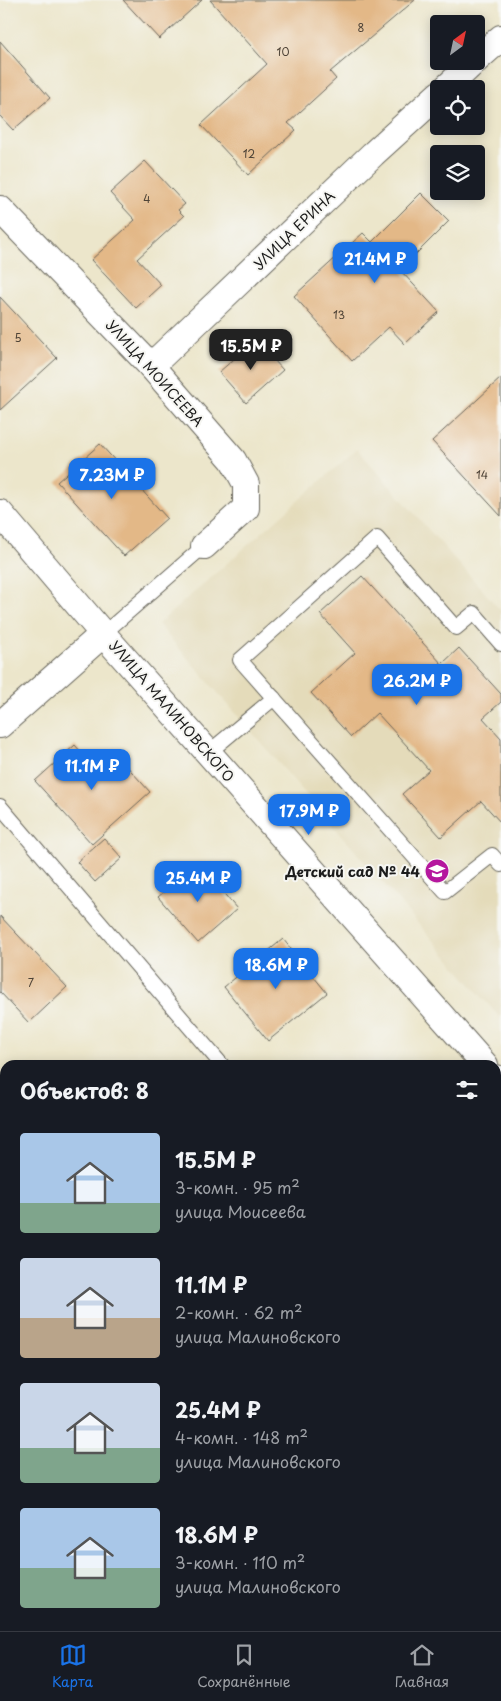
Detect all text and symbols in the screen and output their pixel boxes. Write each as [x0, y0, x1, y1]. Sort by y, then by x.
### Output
north arrow [430, 15, 485, 70]
map controls [430, 15, 485, 200]
house number: 8 [358, 19, 365, 36]
house number: 10 [277, 43, 289, 60]
button: locate [430, 80, 485, 135]
house number: 12 [243, 145, 256, 162]
button: layers [430, 145, 485, 200]
street label: УЛИЦА ЕРИНА [249, 185, 340, 274]
house number: 4 [143, 190, 151, 207]
pin: 21.4M ₽ [329, 242, 421, 284]
text: 21.4M ₽ [344, 246, 406, 270]
house number: 13 [333, 306, 345, 323]
street label: УЛИЦА МОИСЕЕВА [101, 315, 209, 431]
pin: 15.5M ₽ [205, 328, 297, 371]
house number: 5 [14, 329, 22, 346]
text: 15.5M ₽ [220, 333, 282, 357]
pin: 7.23M ₽ [66, 458, 158, 500]
text: 7.23M ₽ [79, 462, 145, 486]
house number: 14 [476, 466, 488, 483]
street label: УЛИЦА МАЛИНОВСКОГО [105, 636, 239, 786]
pin: 26.2M ₽ [371, 664, 463, 706]
text: 26.2M ₽ [383, 668, 451, 692]
pin: 11.1M ₽ [46, 748, 138, 791]
text: 11.1M ₽ [64, 753, 120, 777]
pin: 17.9M ₽ [263, 794, 355, 836]
text: 17.9M ₽ [279, 798, 339, 822]
school or university icon: Детский сад № 44 [424, 858, 450, 884]
pin: 25.4M ₽ [152, 860, 244, 903]
place label: Детский сад № 44 [284, 861, 420, 882]
text: 25.4M ₽ [165, 865, 231, 889]
pin: 18.6M ₽ [230, 948, 322, 990]
text: 18.6M ₽ [244, 952, 308, 976]
house number: 7 [28, 974, 34, 991]
text: Объектов: 8 [20, 1074, 149, 1106]
icon: filters [453, 1076, 481, 1104]
text: 15.5M ₽ [175, 1143, 256, 1175]
icon: home [60, 1153, 120, 1213]
text: 3-комн. · 95 m² [175, 1175, 300, 1199]
text: улица Моисеева [175, 1199, 306, 1223]
text: 11.1M ₽ [175, 1268, 247, 1300]
icon: home [60, 1278, 120, 1338]
text: 2-комн. · 62 m² [175, 1300, 302, 1324]
text: улица Малиновского [175, 1324, 341, 1348]
text: 25.4M ₽ [175, 1393, 261, 1425]
icon: home [60, 1403, 120, 1463]
text: 4-комн. · 148 m² [175, 1425, 308, 1449]
text: улица Малиновского [175, 1449, 341, 1473]
text: 18.6M ₽ [175, 1518, 258, 1550]
icon: home [60, 1528, 120, 1588]
text: 3-комн. · 110 m² [175, 1550, 305, 1574]
text: улица Малиновского [175, 1574, 341, 1598]
tab: Карта [52, 1641, 93, 1692]
tab: Сохранённые [197, 1641, 291, 1692]
tab: Главная [395, 1641, 449, 1692]

